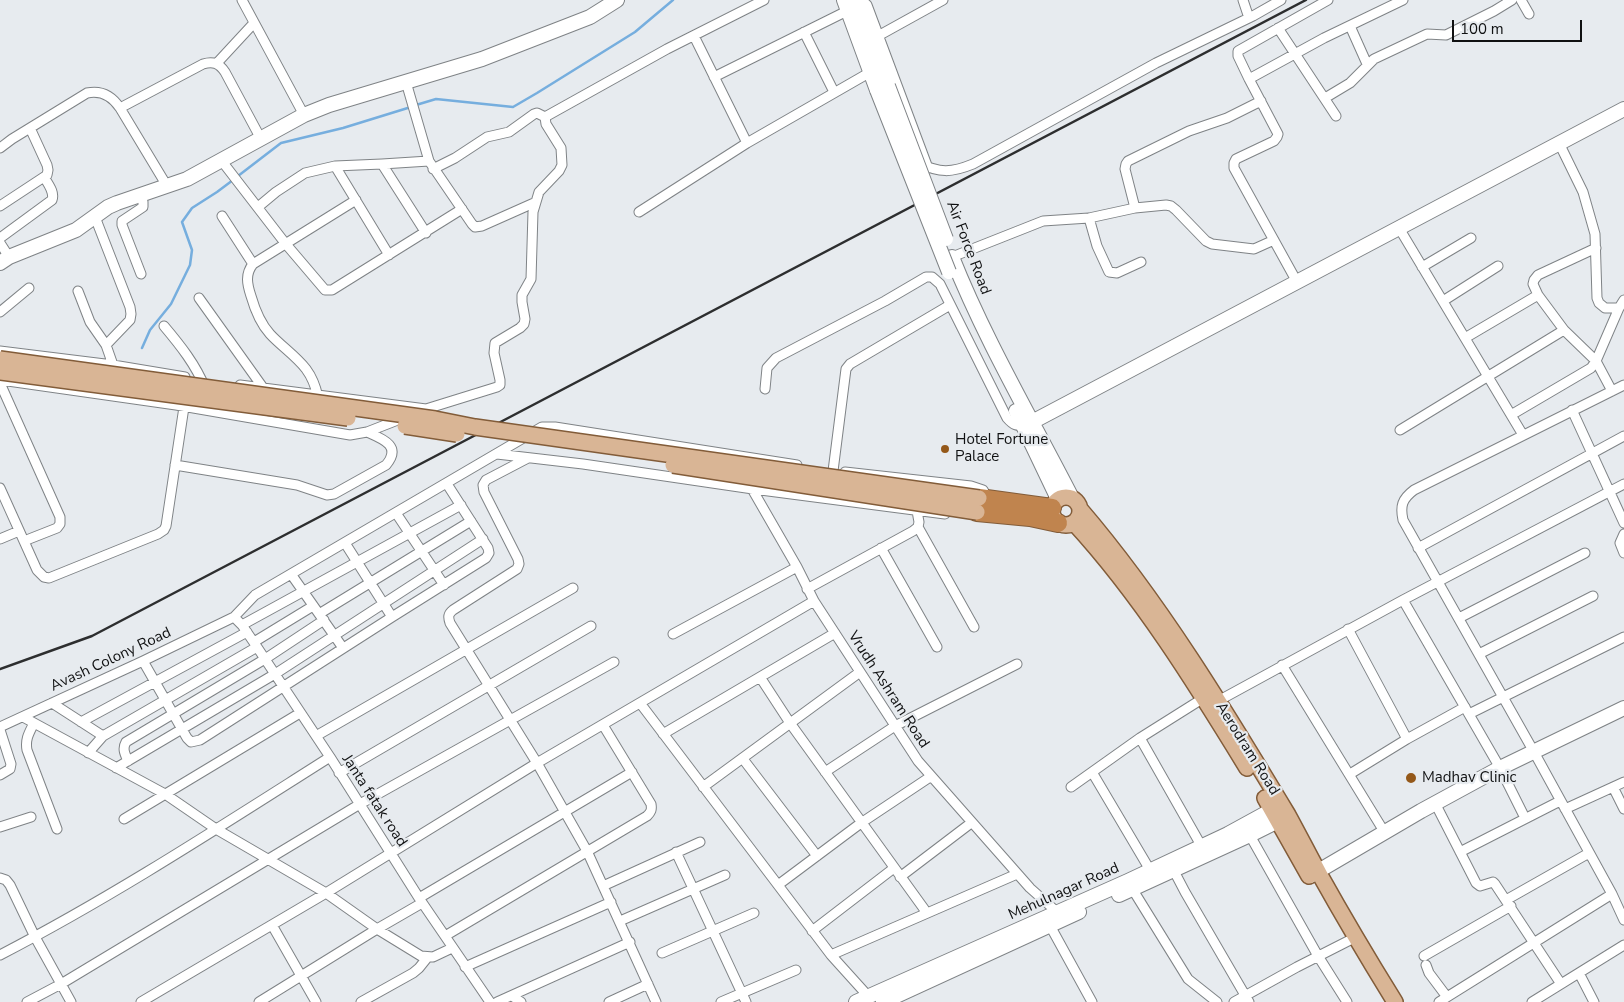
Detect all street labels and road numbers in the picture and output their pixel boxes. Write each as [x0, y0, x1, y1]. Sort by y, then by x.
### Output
street label: Air Force Road [942, 199, 994, 297]
street label: Avash Colony Road [48, 624, 174, 696]
street label: Vrudh Ashram Road [843, 628, 933, 752]
street label: Aerodram Road [1211, 699, 1283, 799]
street label: Janta fatak road [338, 752, 410, 850]
street label: Mehulnagar Road [1006, 859, 1122, 925]

